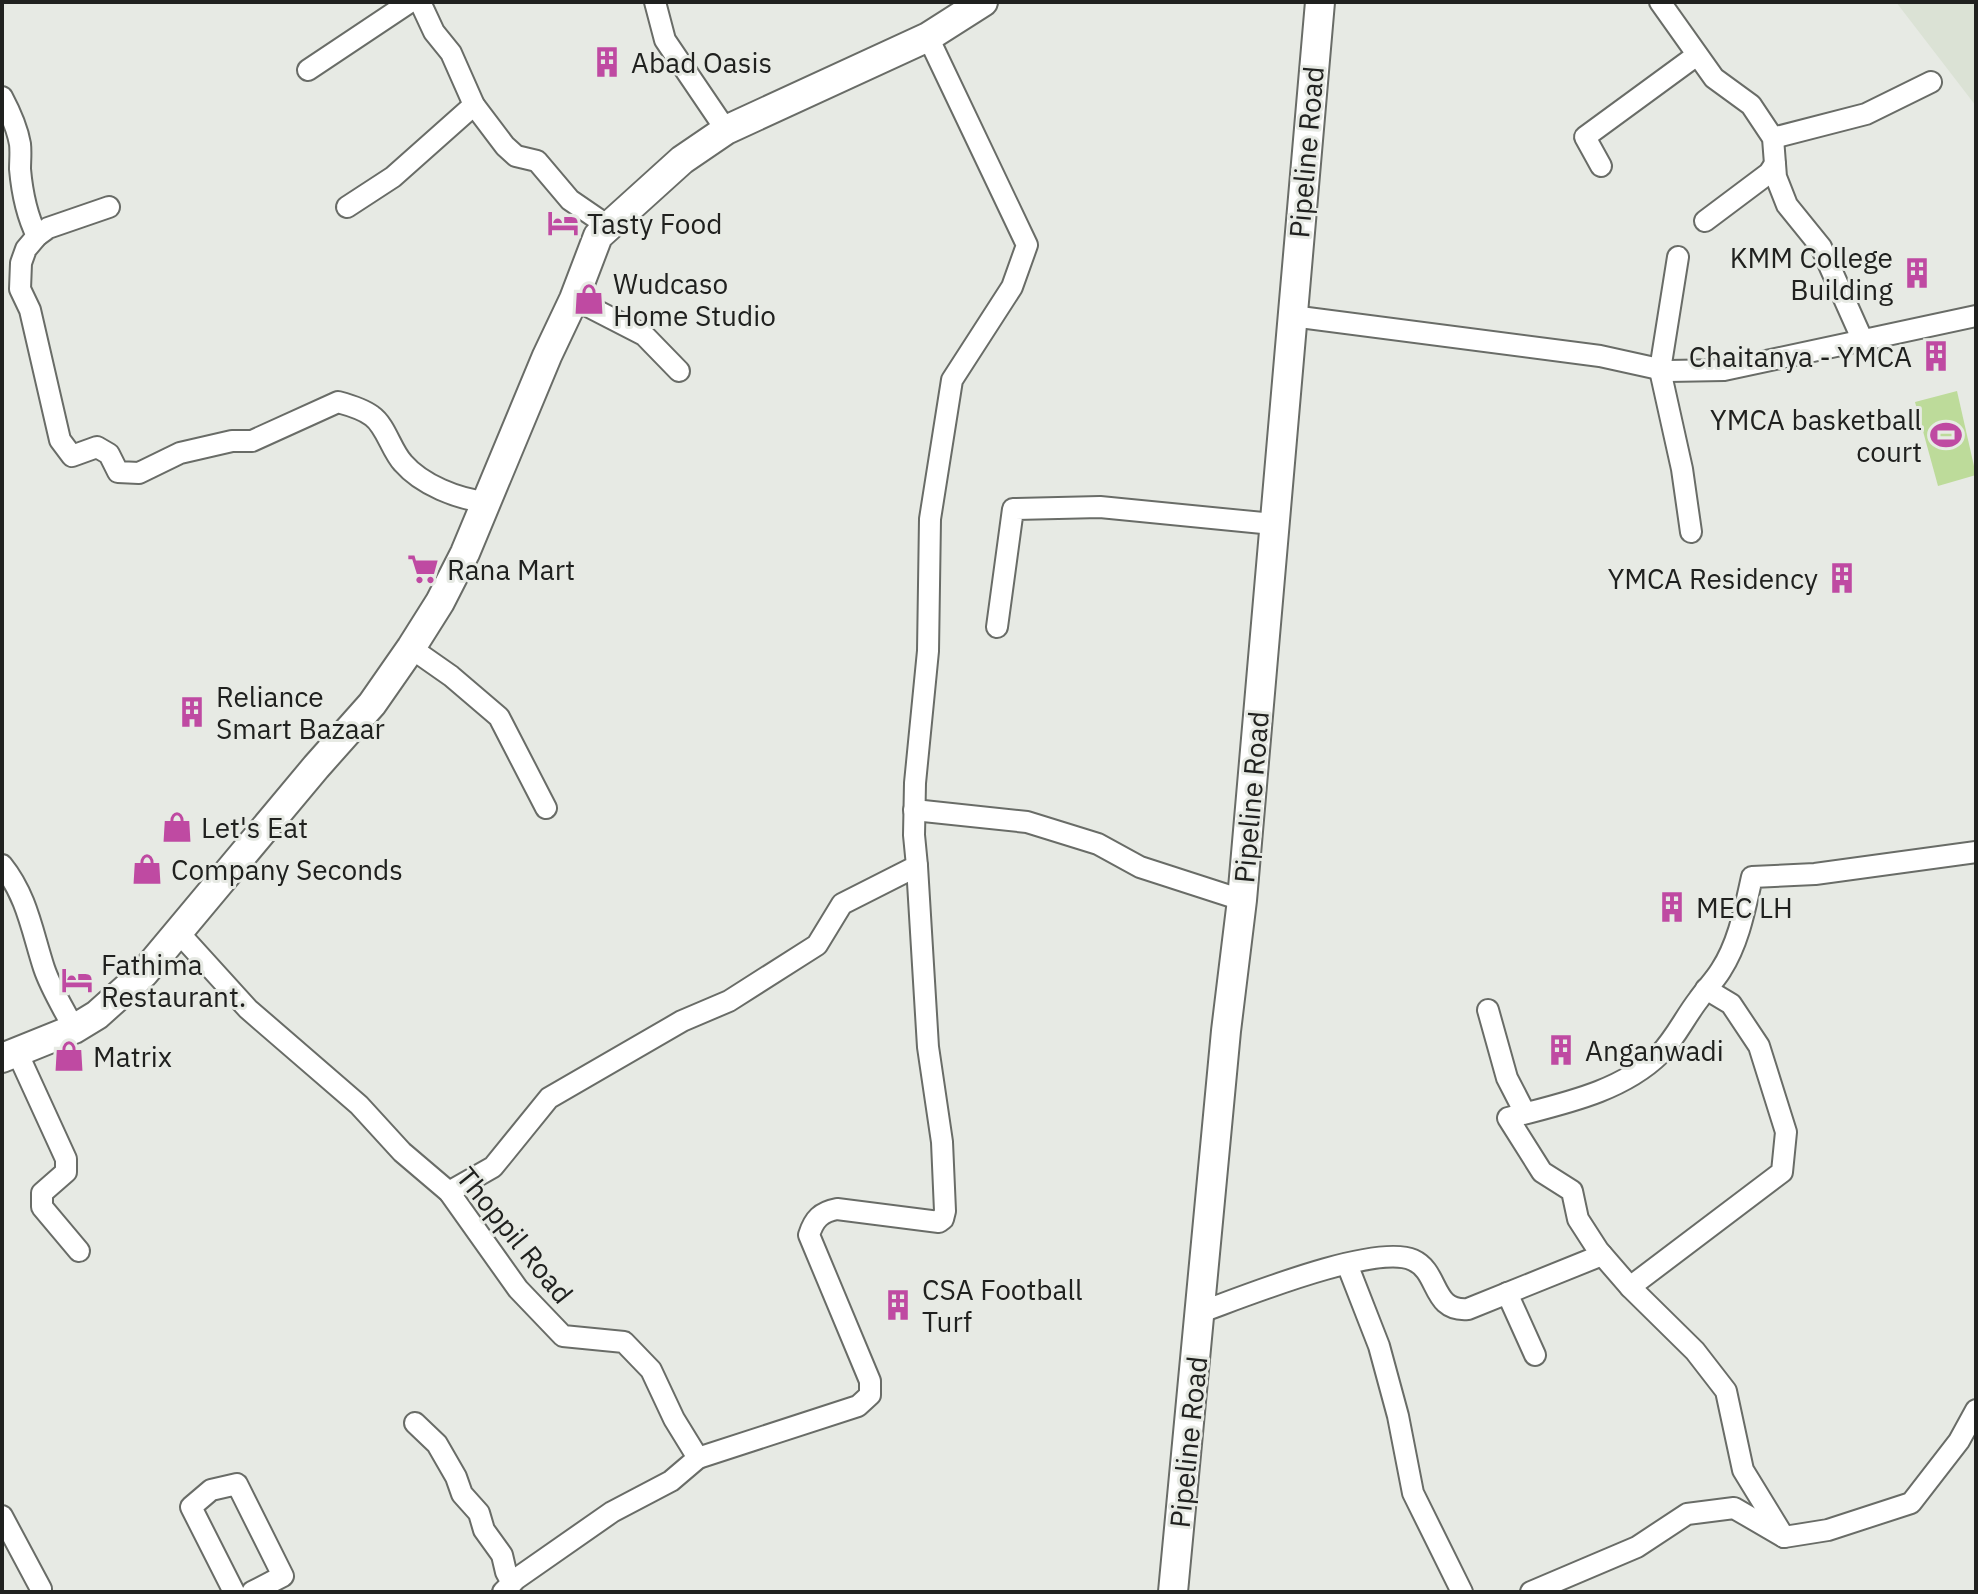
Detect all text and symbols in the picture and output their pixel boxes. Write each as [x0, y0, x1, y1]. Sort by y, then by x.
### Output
place label: Abad Oasis [631, 44, 772, 81]
building icon: Abad Oasis [590, 45, 624, 79]
street label: Pipeline Road [1280, 64, 1332, 240]
place label: Tasty Food [587, 205, 722, 242]
hotel icon: Tasty Food [546, 206, 580, 240]
place label: KMM College Building [1730, 239, 1893, 308]
building icon: KMM College Building [1900, 256, 1934, 290]
place label: Wudcaso Home Studio [613, 265, 776, 334]
shop icon: Wudcaso Home Studio [572, 282, 606, 316]
place label: Chaitanya - YMCA [1689, 338, 1912, 375]
building icon: Chaitanya - YMCA [1919, 339, 1953, 373]
place label: YMCA basketball court [1710, 401, 1922, 470]
sports icon: YMCA basketball court [1929, 418, 1963, 452]
place label: Rana Mart [447, 551, 575, 588]
supermarket icon: Rana Mart [406, 552, 440, 586]
place label: YMCA Residency [1608, 560, 1818, 597]
building icon: YMCA Residency [1825, 561, 1859, 595]
place label: Reliance Smart Bazaar [216, 678, 385, 747]
building icon: Reliance Smart Bazaar [175, 695, 209, 729]
street label: Pipeline Road [1225, 709, 1277, 885]
place label: Let's Eat [201, 809, 308, 846]
shop icon: Let's Eat [160, 810, 194, 844]
place label: Company Seconds [171, 851, 403, 888]
shop icon: Company Seconds [130, 852, 164, 886]
place label: MEC LH [1696, 889, 1793, 926]
building icon: MEC LH [1655, 890, 1689, 924]
place label: Fathima Restaurant. [101, 946, 246, 1015]
hotel icon: Fathima Restaurant. [60, 963, 94, 997]
place label: Anganwadi [1585, 1032, 1724, 1069]
building icon: Anganwadi [1544, 1033, 1578, 1067]
place label: Matrix [93, 1038, 172, 1075]
shop icon: Matrix [52, 1039, 86, 1073]
street label: Thoppil Road [448, 1159, 582, 1311]
place label: CSA Football Turf [922, 1271, 1083, 1340]
building icon: CSA Football Turf [881, 1288, 915, 1322]
street label: Pipeline Road [1161, 1354, 1215, 1530]

